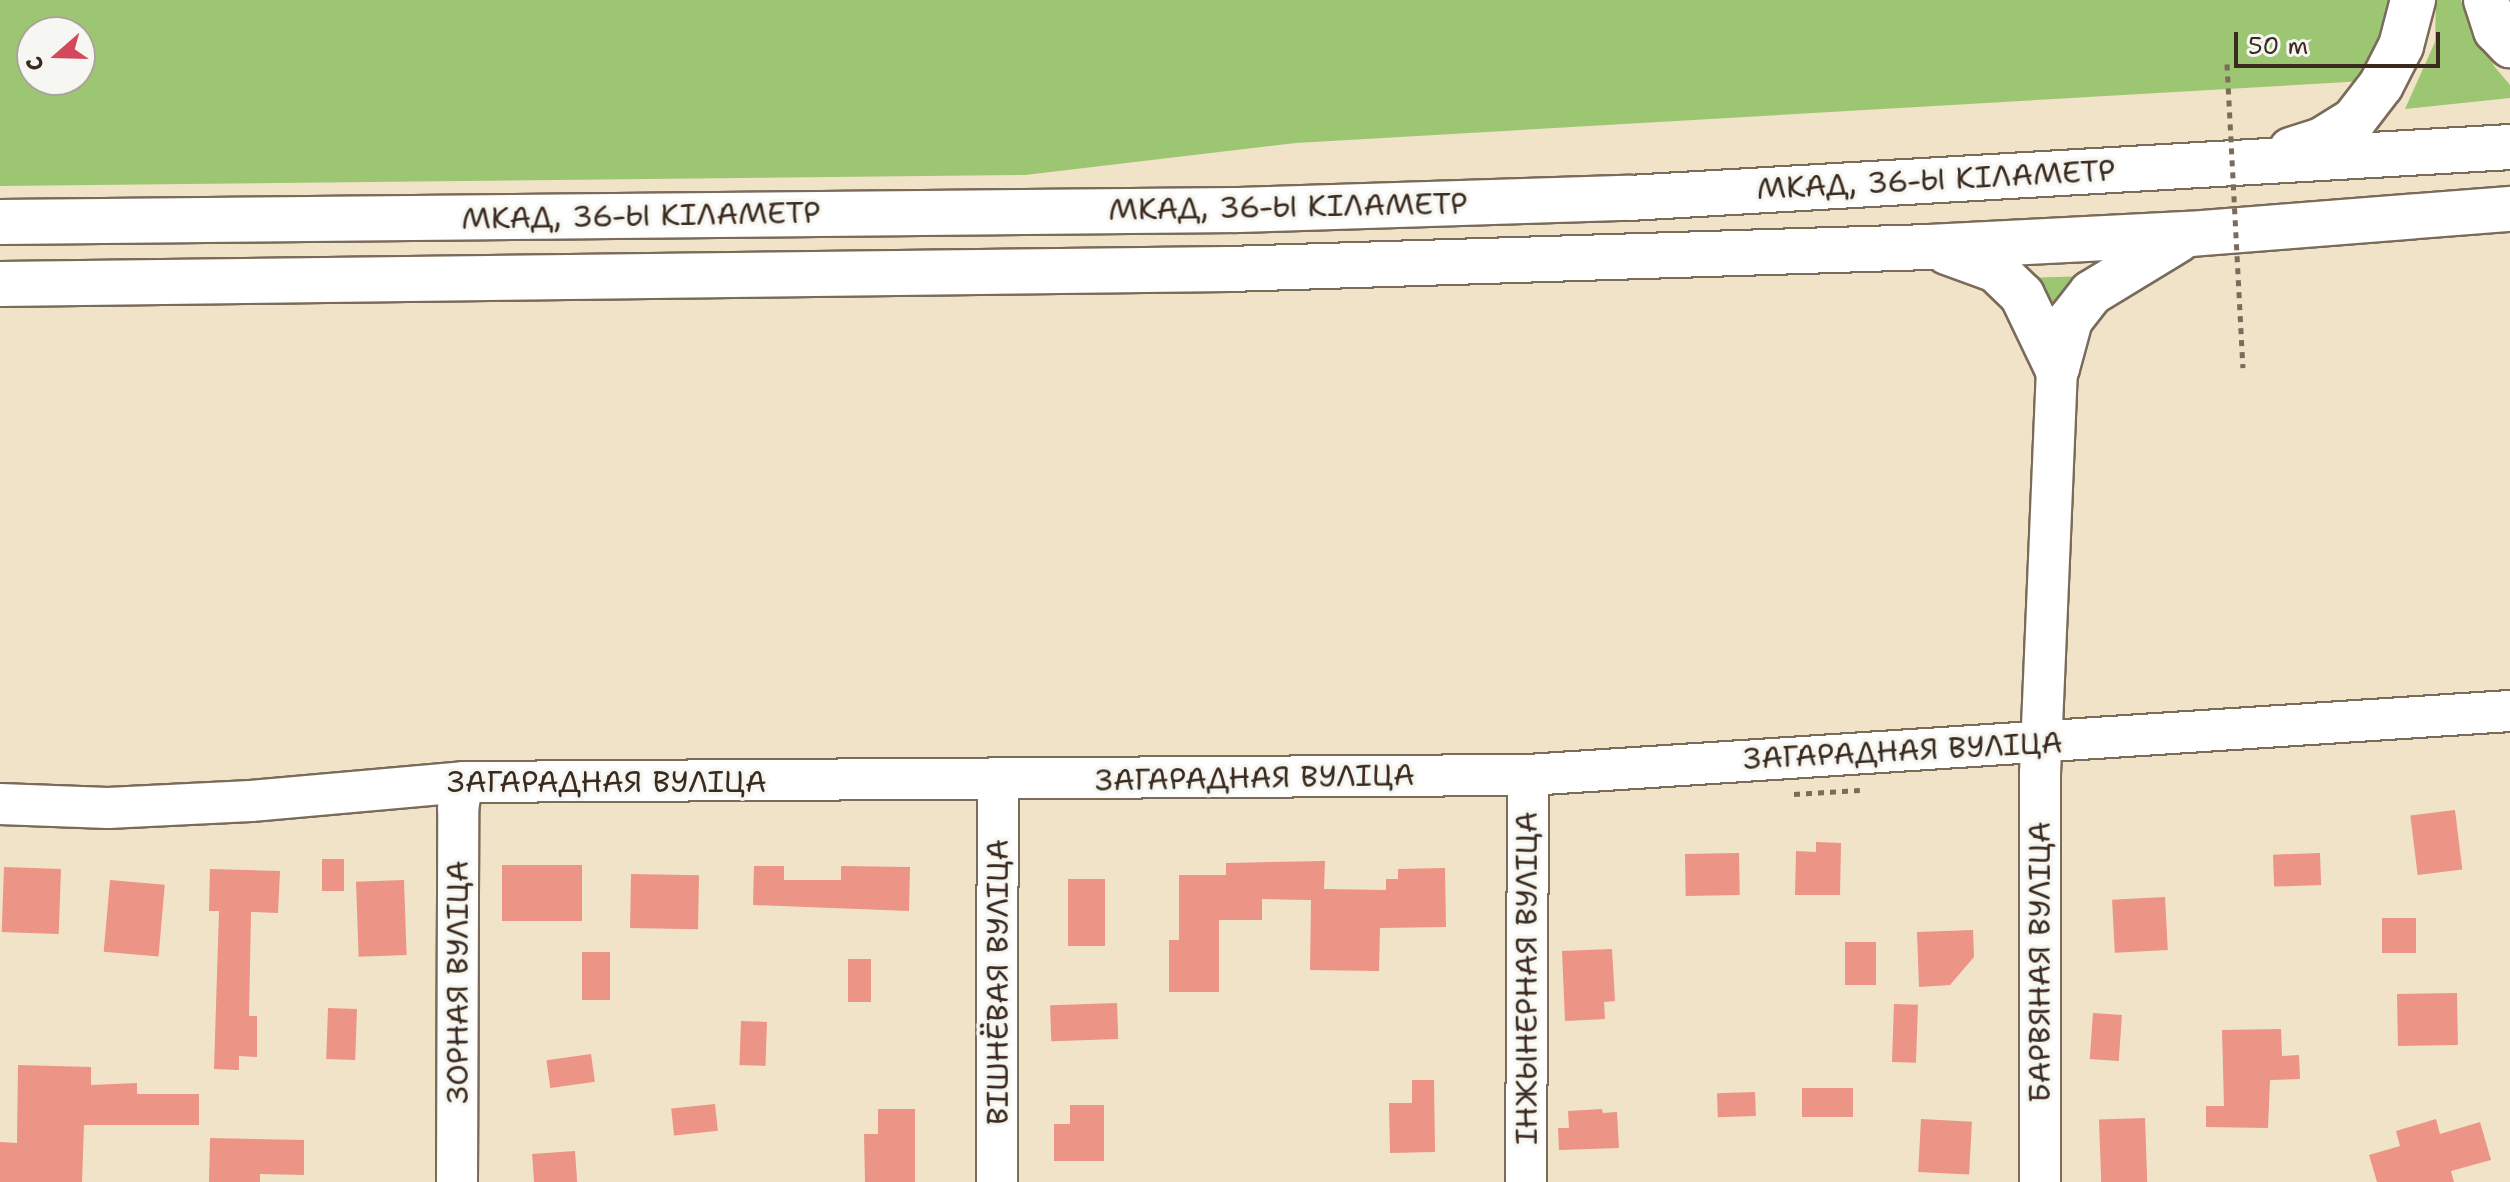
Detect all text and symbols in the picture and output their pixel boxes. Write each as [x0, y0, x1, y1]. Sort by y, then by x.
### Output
north arrow [16, 16, 96, 96]
scale bar [2238, 16, 2444, 66]
text: 50 m [2248, 30, 2308, 62]
text: С [19, 52, 51, 75]
street label: МКАД, 36-Ы КІЛАМЕТР [1756, 153, 2116, 207]
street label: МКАД, 36-Ы КІЛАМЕТР [1108, 186, 1468, 228]
street label: МКАД, 36-Ы КІЛАМЕТР [461, 195, 821, 237]
street label: ЗАГАРАДНАЯ ВУЛІЦА [1742, 725, 2064, 777]
street label: ЗАГАРАДНАЯ ВУЛІЦА [1095, 757, 1415, 799]
street label: ЗАГАРАДНАЯ ВУЛІЦА [447, 764, 767, 800]
street label: ІНЖЫНЕРНАЯ ВУЛІЦА [1509, 811, 1545, 1145]
street label: БАРВЯНАЯ ВУЛІЦА [2022, 821, 2058, 1103]
street label: ВІШНЁВАЯ ВУЛІЦА [980, 839, 1016, 1125]
street label: ЗОРНАЯ ВУЛІЦА [440, 860, 476, 1104]

